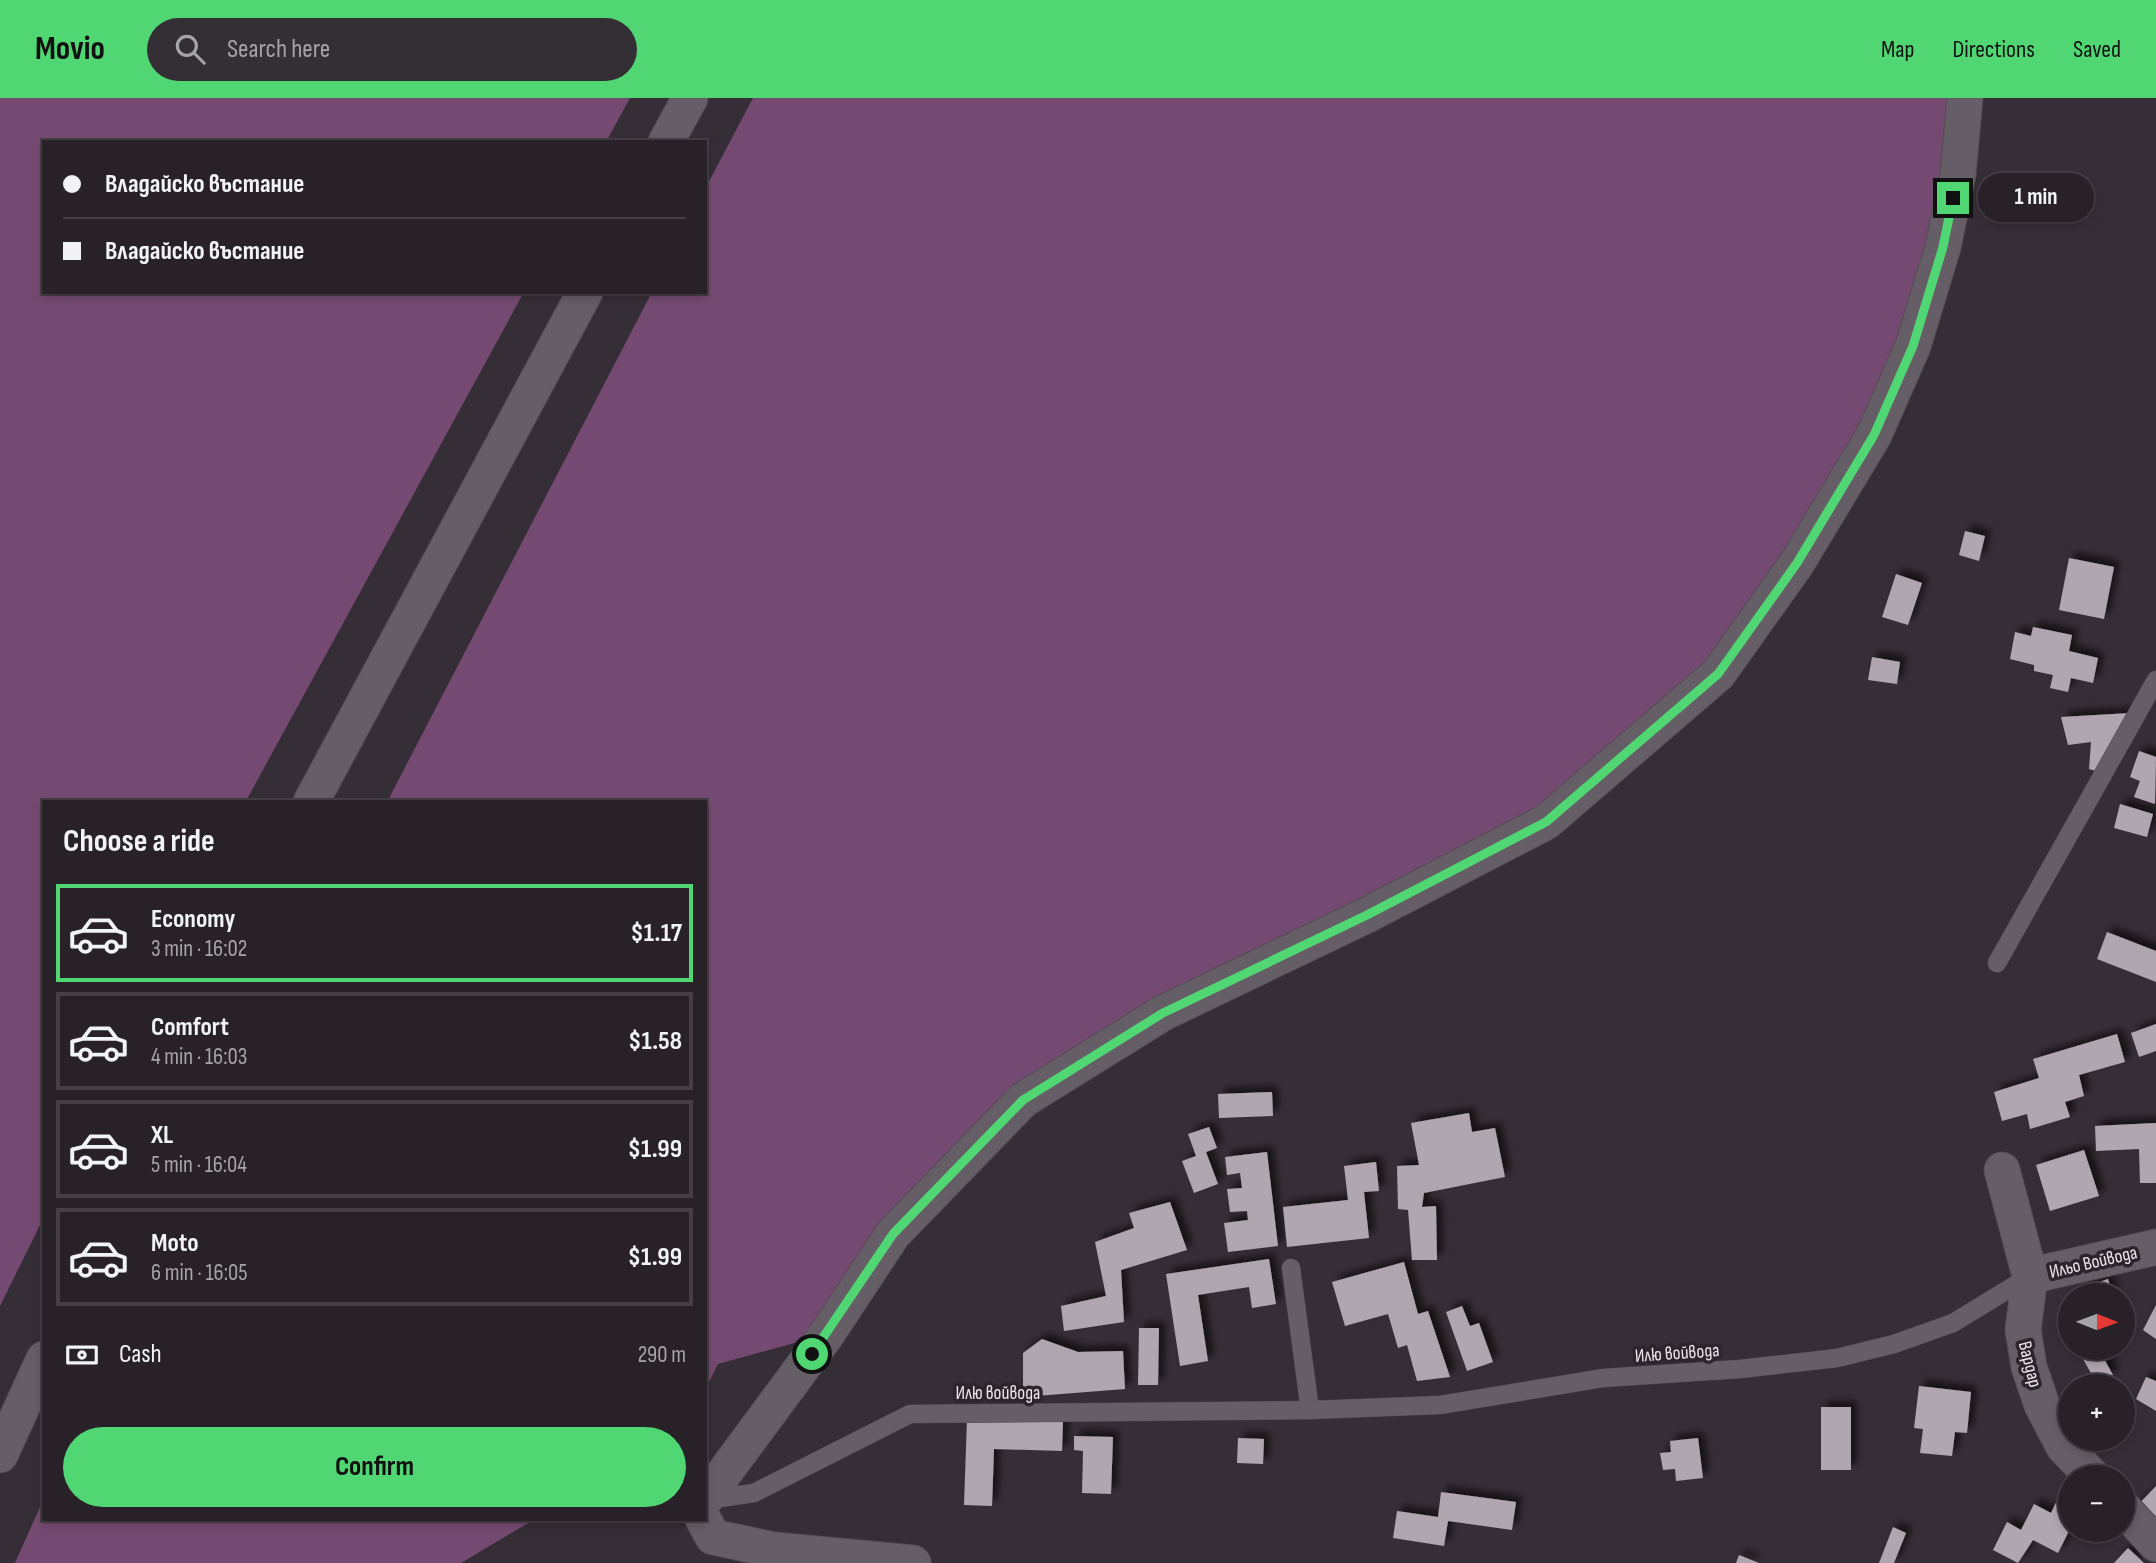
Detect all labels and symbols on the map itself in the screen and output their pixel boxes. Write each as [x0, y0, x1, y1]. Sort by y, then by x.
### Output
callout: 1 min [1978, 174, 2093, 222]
route end [1937, 182, 1969, 214]
street label: Ильо Войвода [2047, 1241, 2140, 1284]
north arrow [2058, 1283, 2135, 1360]
route start [796, 1338, 828, 1370]
street label: Илю войвода [1634, 1339, 1720, 1368]
street label: Вардар [2013, 1339, 2046, 1390]
street label: Илю войвода [956, 1382, 1040, 1405]

